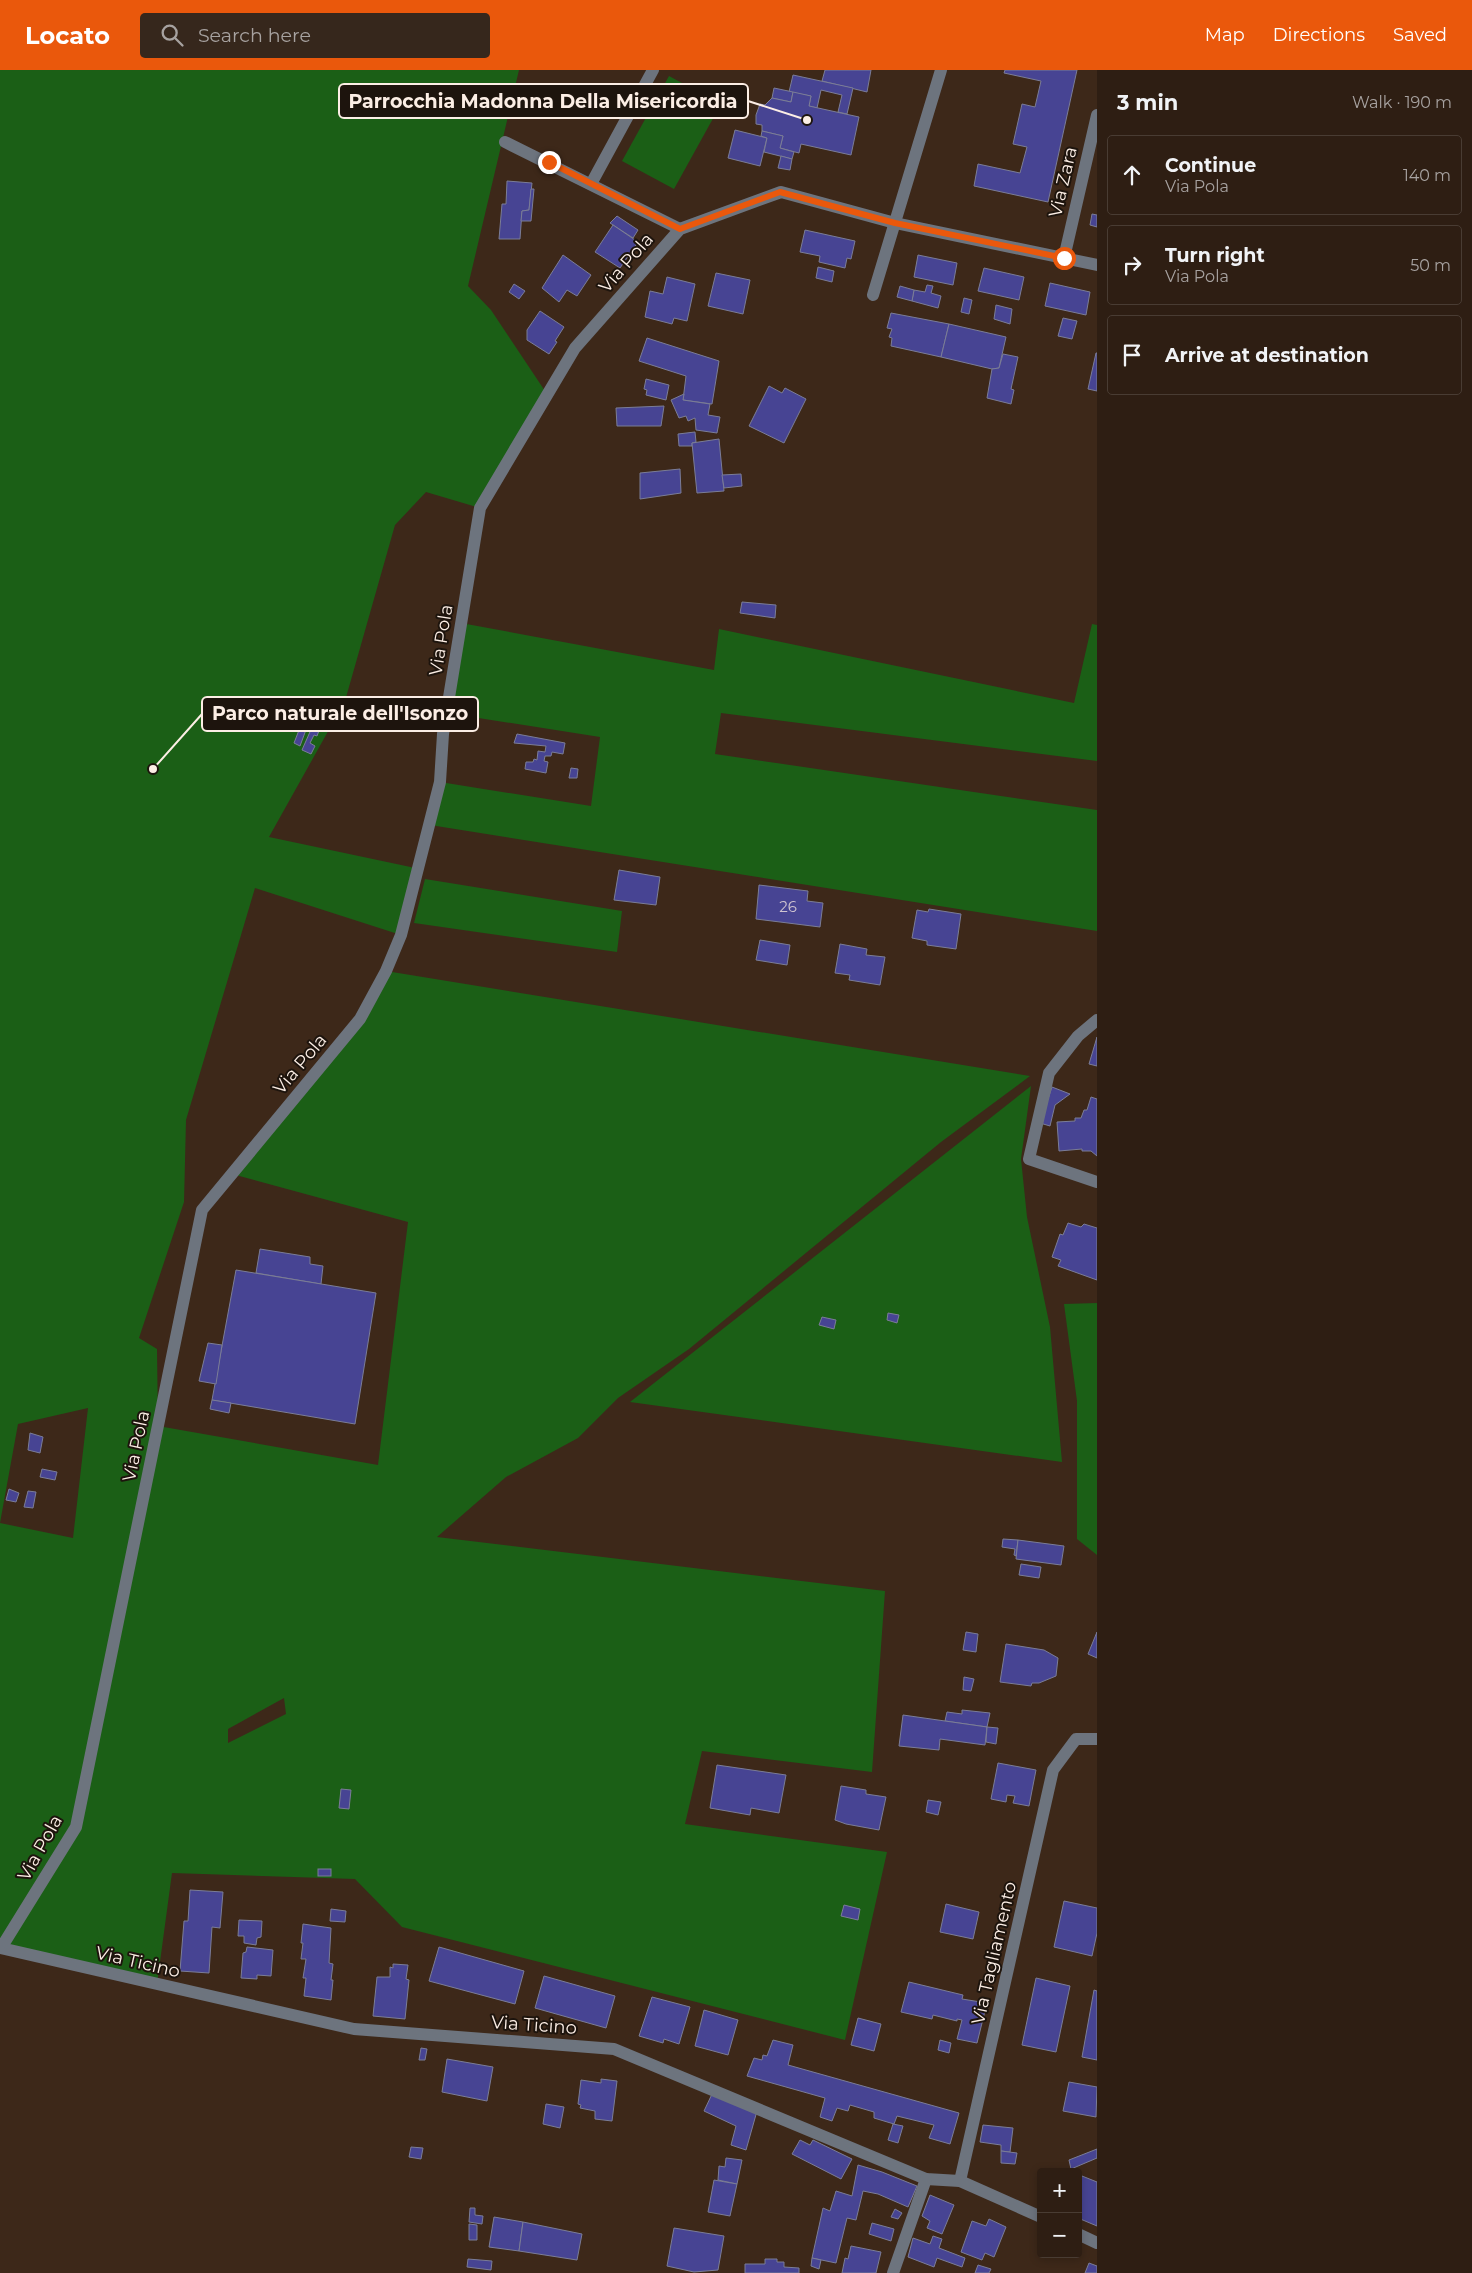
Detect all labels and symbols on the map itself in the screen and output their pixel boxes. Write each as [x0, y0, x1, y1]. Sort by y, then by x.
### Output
callout: Parrocchia Madonna Della Misericordia [339, 84, 748, 118]
text: Parrocchia Madonna Della Misericordia [348, 90, 738, 113]
street label: Via Zara [1044, 145, 1082, 219]
route end [538, 151, 561, 174]
street label: Via Pola [594, 229, 658, 297]
route start [1053, 247, 1076, 270]
street label: Via Pola [425, 603, 457, 677]
callout: Parco naturale dell'Isonzo [202, 697, 478, 731]
text: Parco naturale dell'Isonzo [212, 702, 468, 725]
house number: 26 [779, 897, 797, 916]
street label: Via Pola [268, 1029, 332, 1099]
street label: Via Pola [118, 1409, 154, 1483]
street label: Via Pola [13, 1811, 67, 1885]
street label: Via Tagliamento [967, 1879, 1021, 2027]
street label: Via Ticino [94, 1942, 182, 1982]
street label: Via Ticino [490, 2011, 578, 2039]

